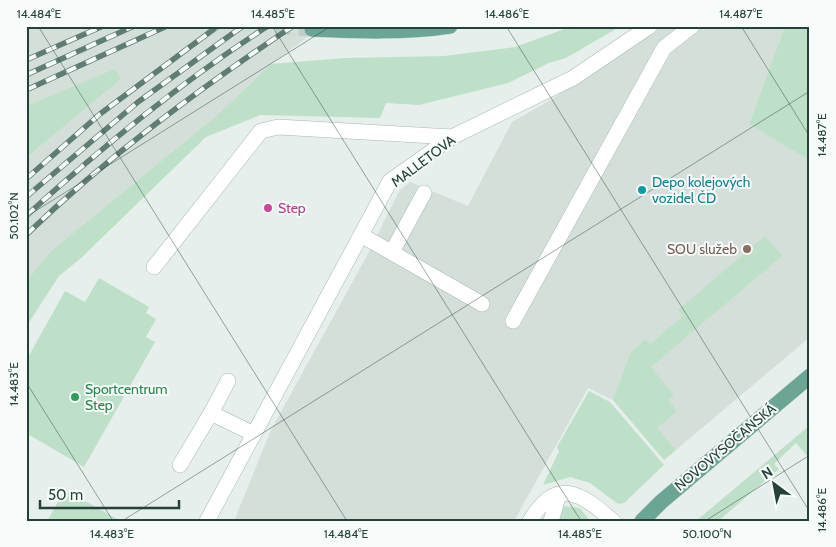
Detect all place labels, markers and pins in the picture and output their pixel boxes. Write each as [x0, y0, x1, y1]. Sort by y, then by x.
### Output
place label: Depo kolejových vozidel ČD [652, 173, 750, 207]
marker: Depo kolejových vozidel ČD [636, 184, 648, 196]
place label: Step [278, 199, 306, 217]
marker: Step [262, 202, 274, 214]
place label: SOU služeb [667, 240, 737, 258]
marker: SOU služeb [741, 243, 753, 255]
place label: Sportcentrum Step [85, 380, 168, 414]
marker: Sportcentrum Step [69, 391, 81, 403]

